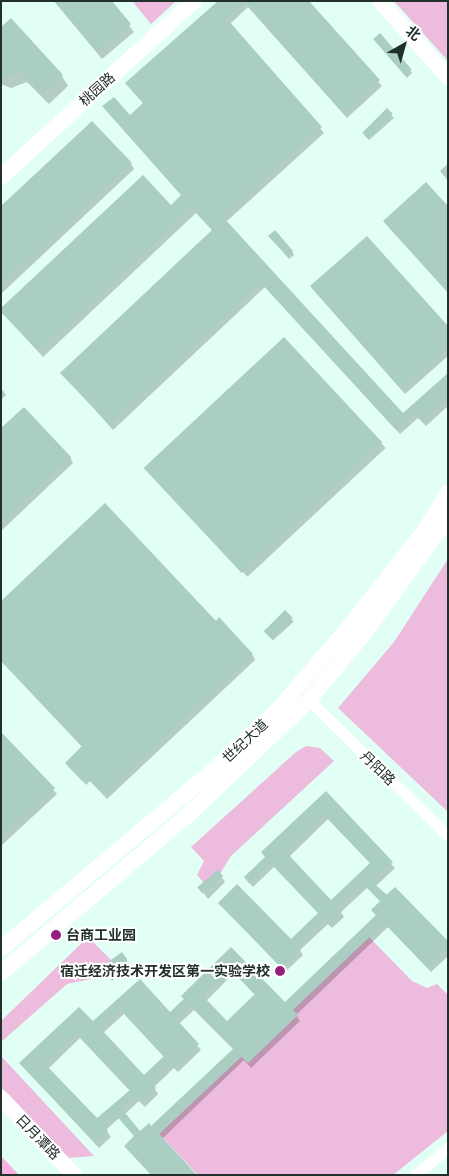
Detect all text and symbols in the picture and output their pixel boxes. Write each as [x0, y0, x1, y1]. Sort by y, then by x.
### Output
north arrow [379, 20, 429, 70]
text: 北 [402, 22, 424, 45]
street label: 桃园路 [76, 69, 118, 109]
street label: 世纪大道 [219, 716, 271, 766]
street label: 丹阳路 [357, 747, 399, 789]
place label: 台商工业园 [66, 927, 136, 943]
marker: 台商工业园 [50, 929, 62, 941]
place label: 宿迁经济技术开发区第一实验学校 [60, 963, 270, 979]
marker: 宿迁经济技术开发区第一实验学校 [274, 965, 286, 977]
street label: 日月潭路 [13, 1111, 63, 1163]

